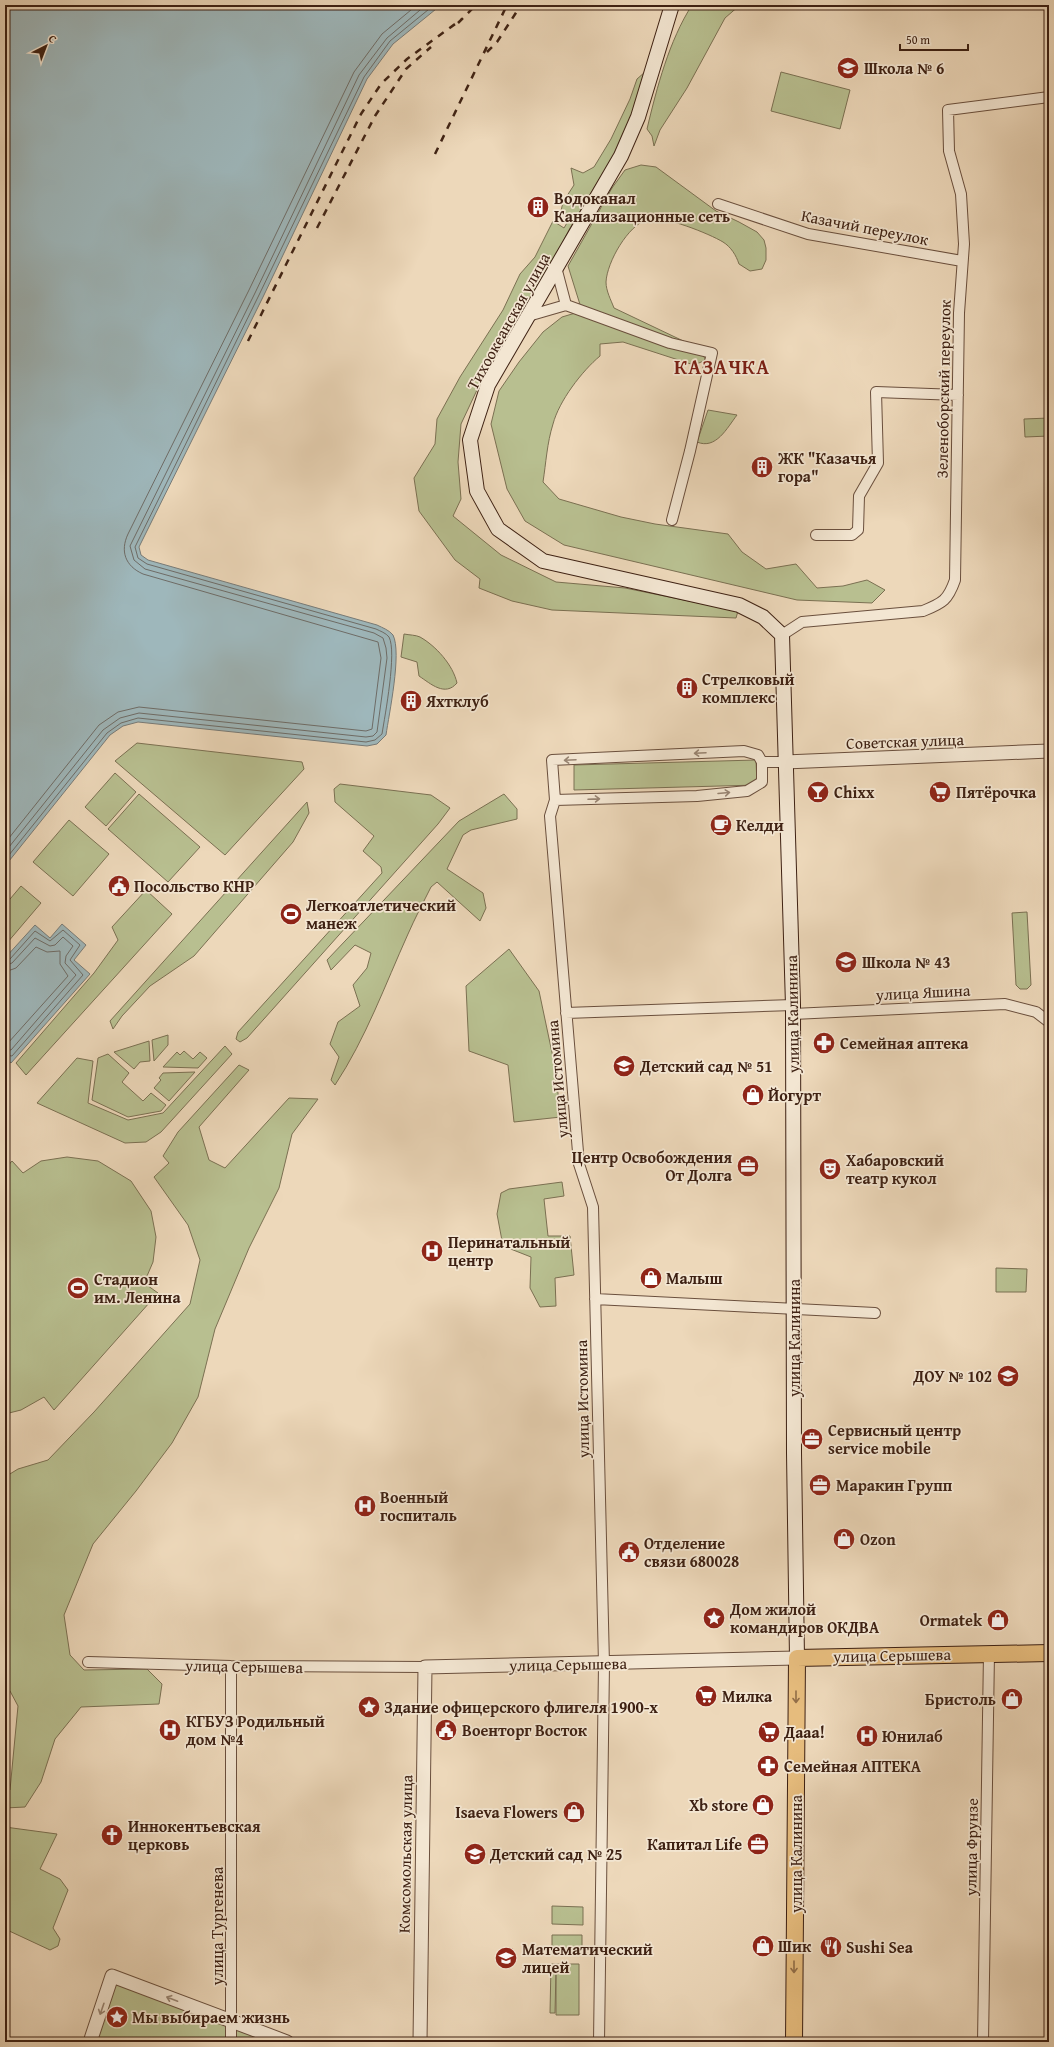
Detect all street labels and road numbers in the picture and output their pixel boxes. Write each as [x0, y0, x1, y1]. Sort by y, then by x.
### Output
street label: Казачий переулок [799, 203, 931, 251]
street label: Тихоокеанская улица [460, 248, 556, 394]
street label: Зеленоборский переулок [929, 299, 957, 479]
street label: Советская улица [846, 727, 965, 755]
street label: улица Калинина [779, 954, 805, 1074]
street label: улица Яшина [874, 978, 971, 1007]
street label: улица Истомина [540, 1019, 574, 1140]
street label: улица Калинина [782, 1279, 806, 1398]
street label: улица Истомина [569, 1339, 595, 1459]
street label: улица Серышева [832, 1642, 951, 1668]
street label: улица Серышева [508, 1651, 627, 1677]
street label: улица Серышева [184, 1653, 303, 1679]
street label: Комсомольская улица [392, 1774, 418, 1933]
street label: улица Калинина [784, 1795, 808, 1914]
street label: улица Фрунзе [958, 1798, 984, 1897]
street label: улица Тургенева [205, 1866, 229, 1986]

